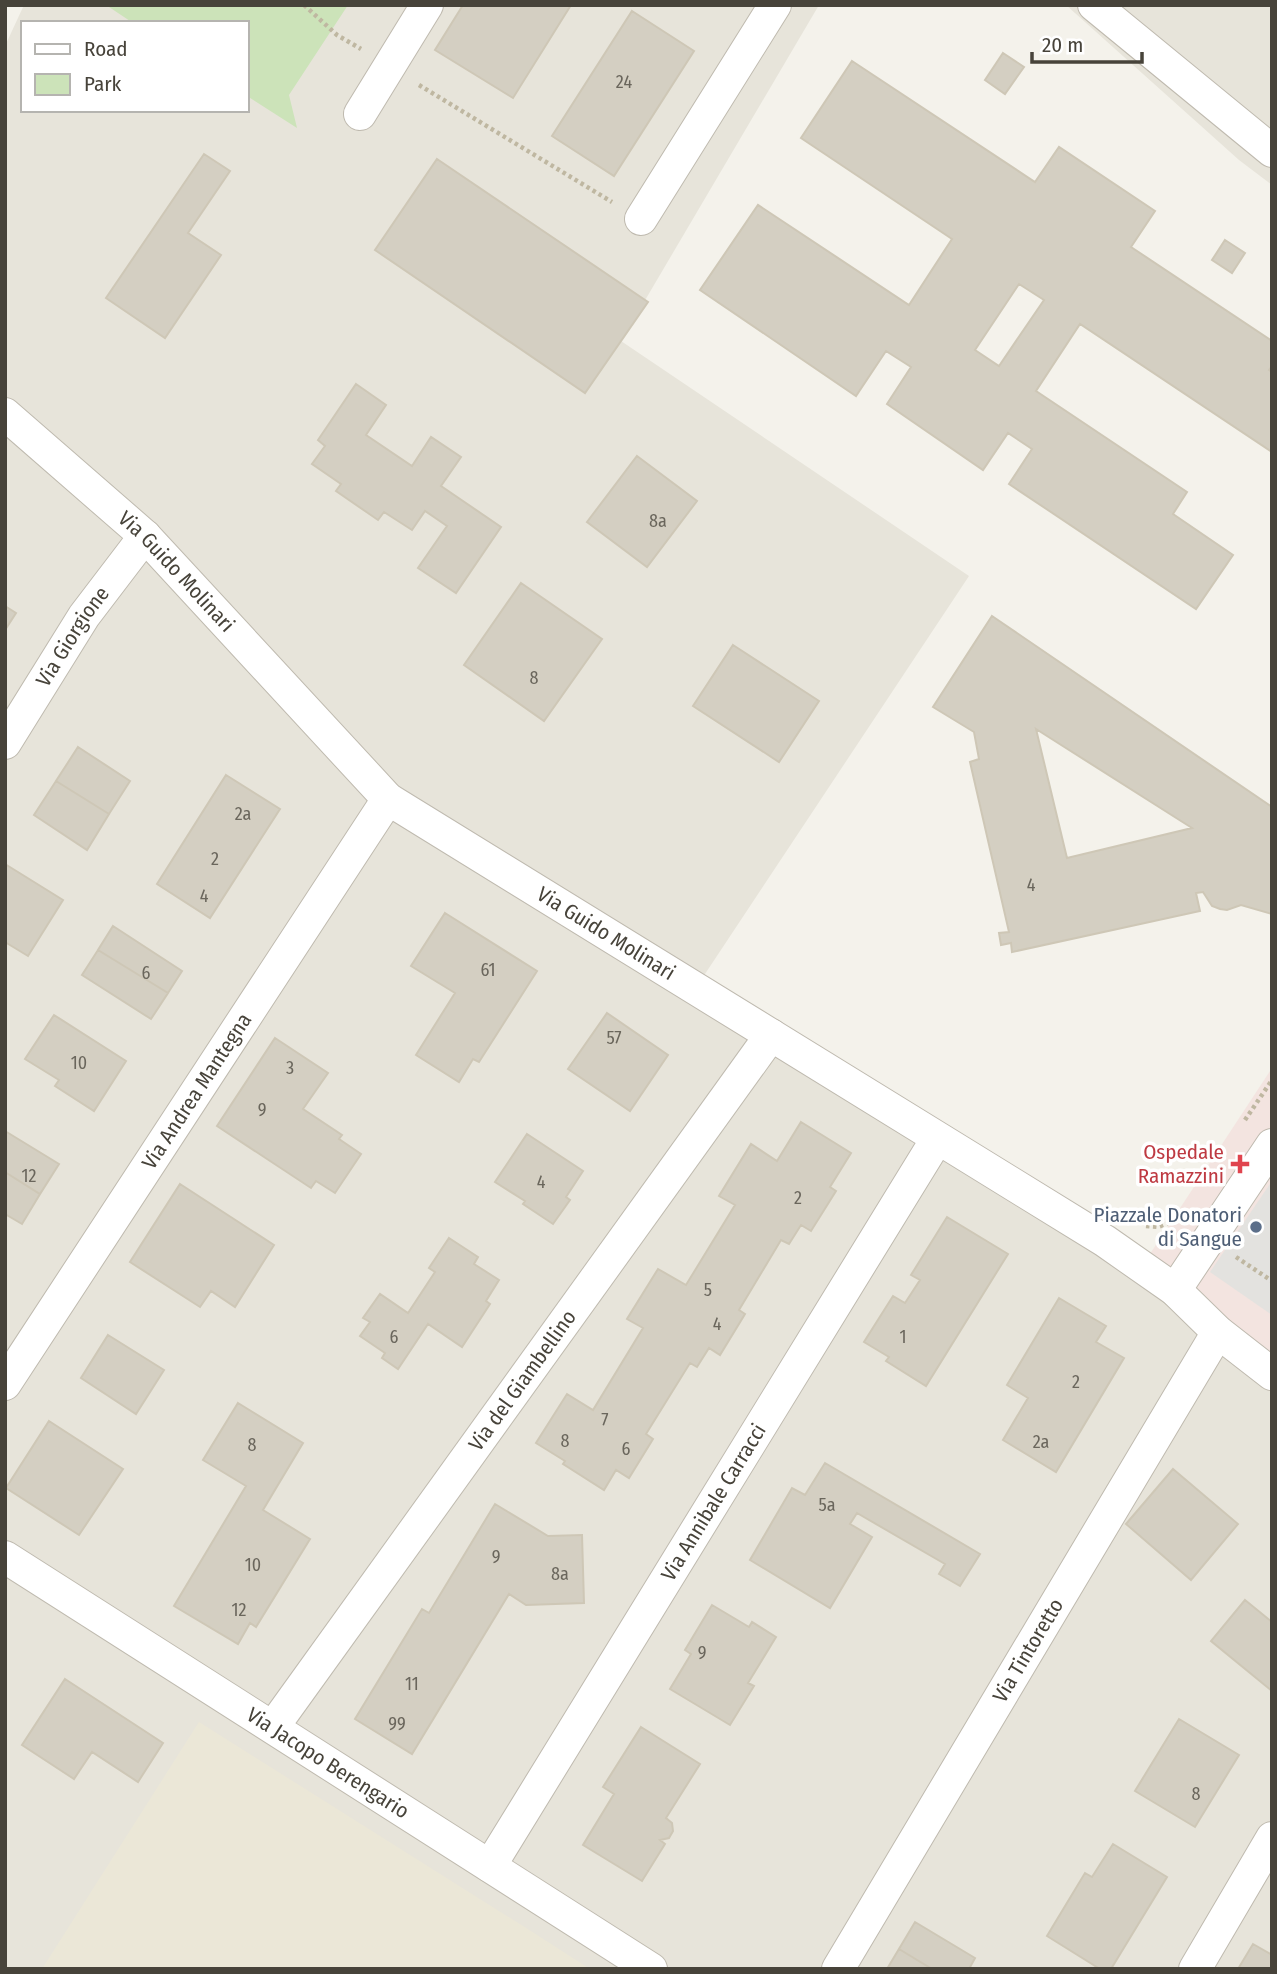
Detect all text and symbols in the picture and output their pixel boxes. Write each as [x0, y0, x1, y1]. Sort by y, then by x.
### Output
legend [21, 21, 248, 112]
scale bar [1032, 21, 1142, 65]
text: 20 m [1042, 32, 1083, 58]
text: Road [84, 36, 128, 62]
text: Park [84, 71, 122, 97]
house number: 24 [616, 71, 632, 93]
street label: Via Guido Molinari [113, 505, 240, 637]
house number: 8a [649, 510, 667, 532]
street label: Via Giorgione [30, 581, 115, 691]
house number: 8 [530, 667, 539, 689]
house number: 2a [235, 803, 251, 825]
house number: 2 [211, 848, 219, 870]
house number: 4 [1027, 874, 1036, 896]
street label: Via Guido Molinari [532, 881, 680, 986]
house number: 4 [200, 885, 209, 907]
house number: 61 [480, 959, 496, 981]
house number: 6 [142, 962, 151, 984]
street label: Via Andrea Mantegna [136, 1008, 257, 1174]
house number: 57 [606, 1027, 622, 1049]
house number: 10 [71, 1052, 87, 1074]
house number: 3 [286, 1057, 294, 1079]
house number: 9 [258, 1099, 266, 1121]
place label: Ospedale Ramazzini [1138, 1139, 1224, 1189]
marker: Ospedale Ramazzini [1230, 1154, 1250, 1174]
house number: 12 [22, 1165, 37, 1187]
house number: 4 [537, 1171, 546, 1193]
house number: 2 [794, 1187, 802, 1209]
place label: Piazzale Donatori di Sangue [1093, 1202, 1242, 1252]
marker: Piazzale Donatori di Sangue [1248, 1219, 1264, 1235]
house number: 5 [704, 1279, 712, 1301]
street label: Via del Giambellino [463, 1305, 582, 1456]
house number: 4 [713, 1313, 722, 1335]
house number: 6 [390, 1326, 399, 1348]
house number: 1 [899, 1326, 907, 1348]
house number: 2 [1072, 1371, 1080, 1393]
house number: 7 [601, 1409, 609, 1431]
street label: Via Annibale Carracci [656, 1419, 772, 1586]
house number: 8 [561, 1430, 570, 1452]
house number: 2a [1033, 1431, 1049, 1453]
house number: 8 [248, 1434, 257, 1456]
house number: 6 [622, 1438, 631, 1460]
house number: 5a [818, 1494, 836, 1516]
house number: 9 [492, 1546, 500, 1568]
house number: 10 [245, 1554, 261, 1576]
house number: 8a [551, 1563, 569, 1585]
street label: Via Tintoretto [987, 1594, 1069, 1707]
house number: 12 [232, 1599, 247, 1621]
house number: 9 [698, 1642, 706, 1664]
house number: 11 [405, 1673, 419, 1695]
street label: Via Jacopo Berengario [242, 1702, 414, 1824]
house number: 99 [388, 1713, 406, 1735]
house number: 8 [1192, 1783, 1201, 1805]

